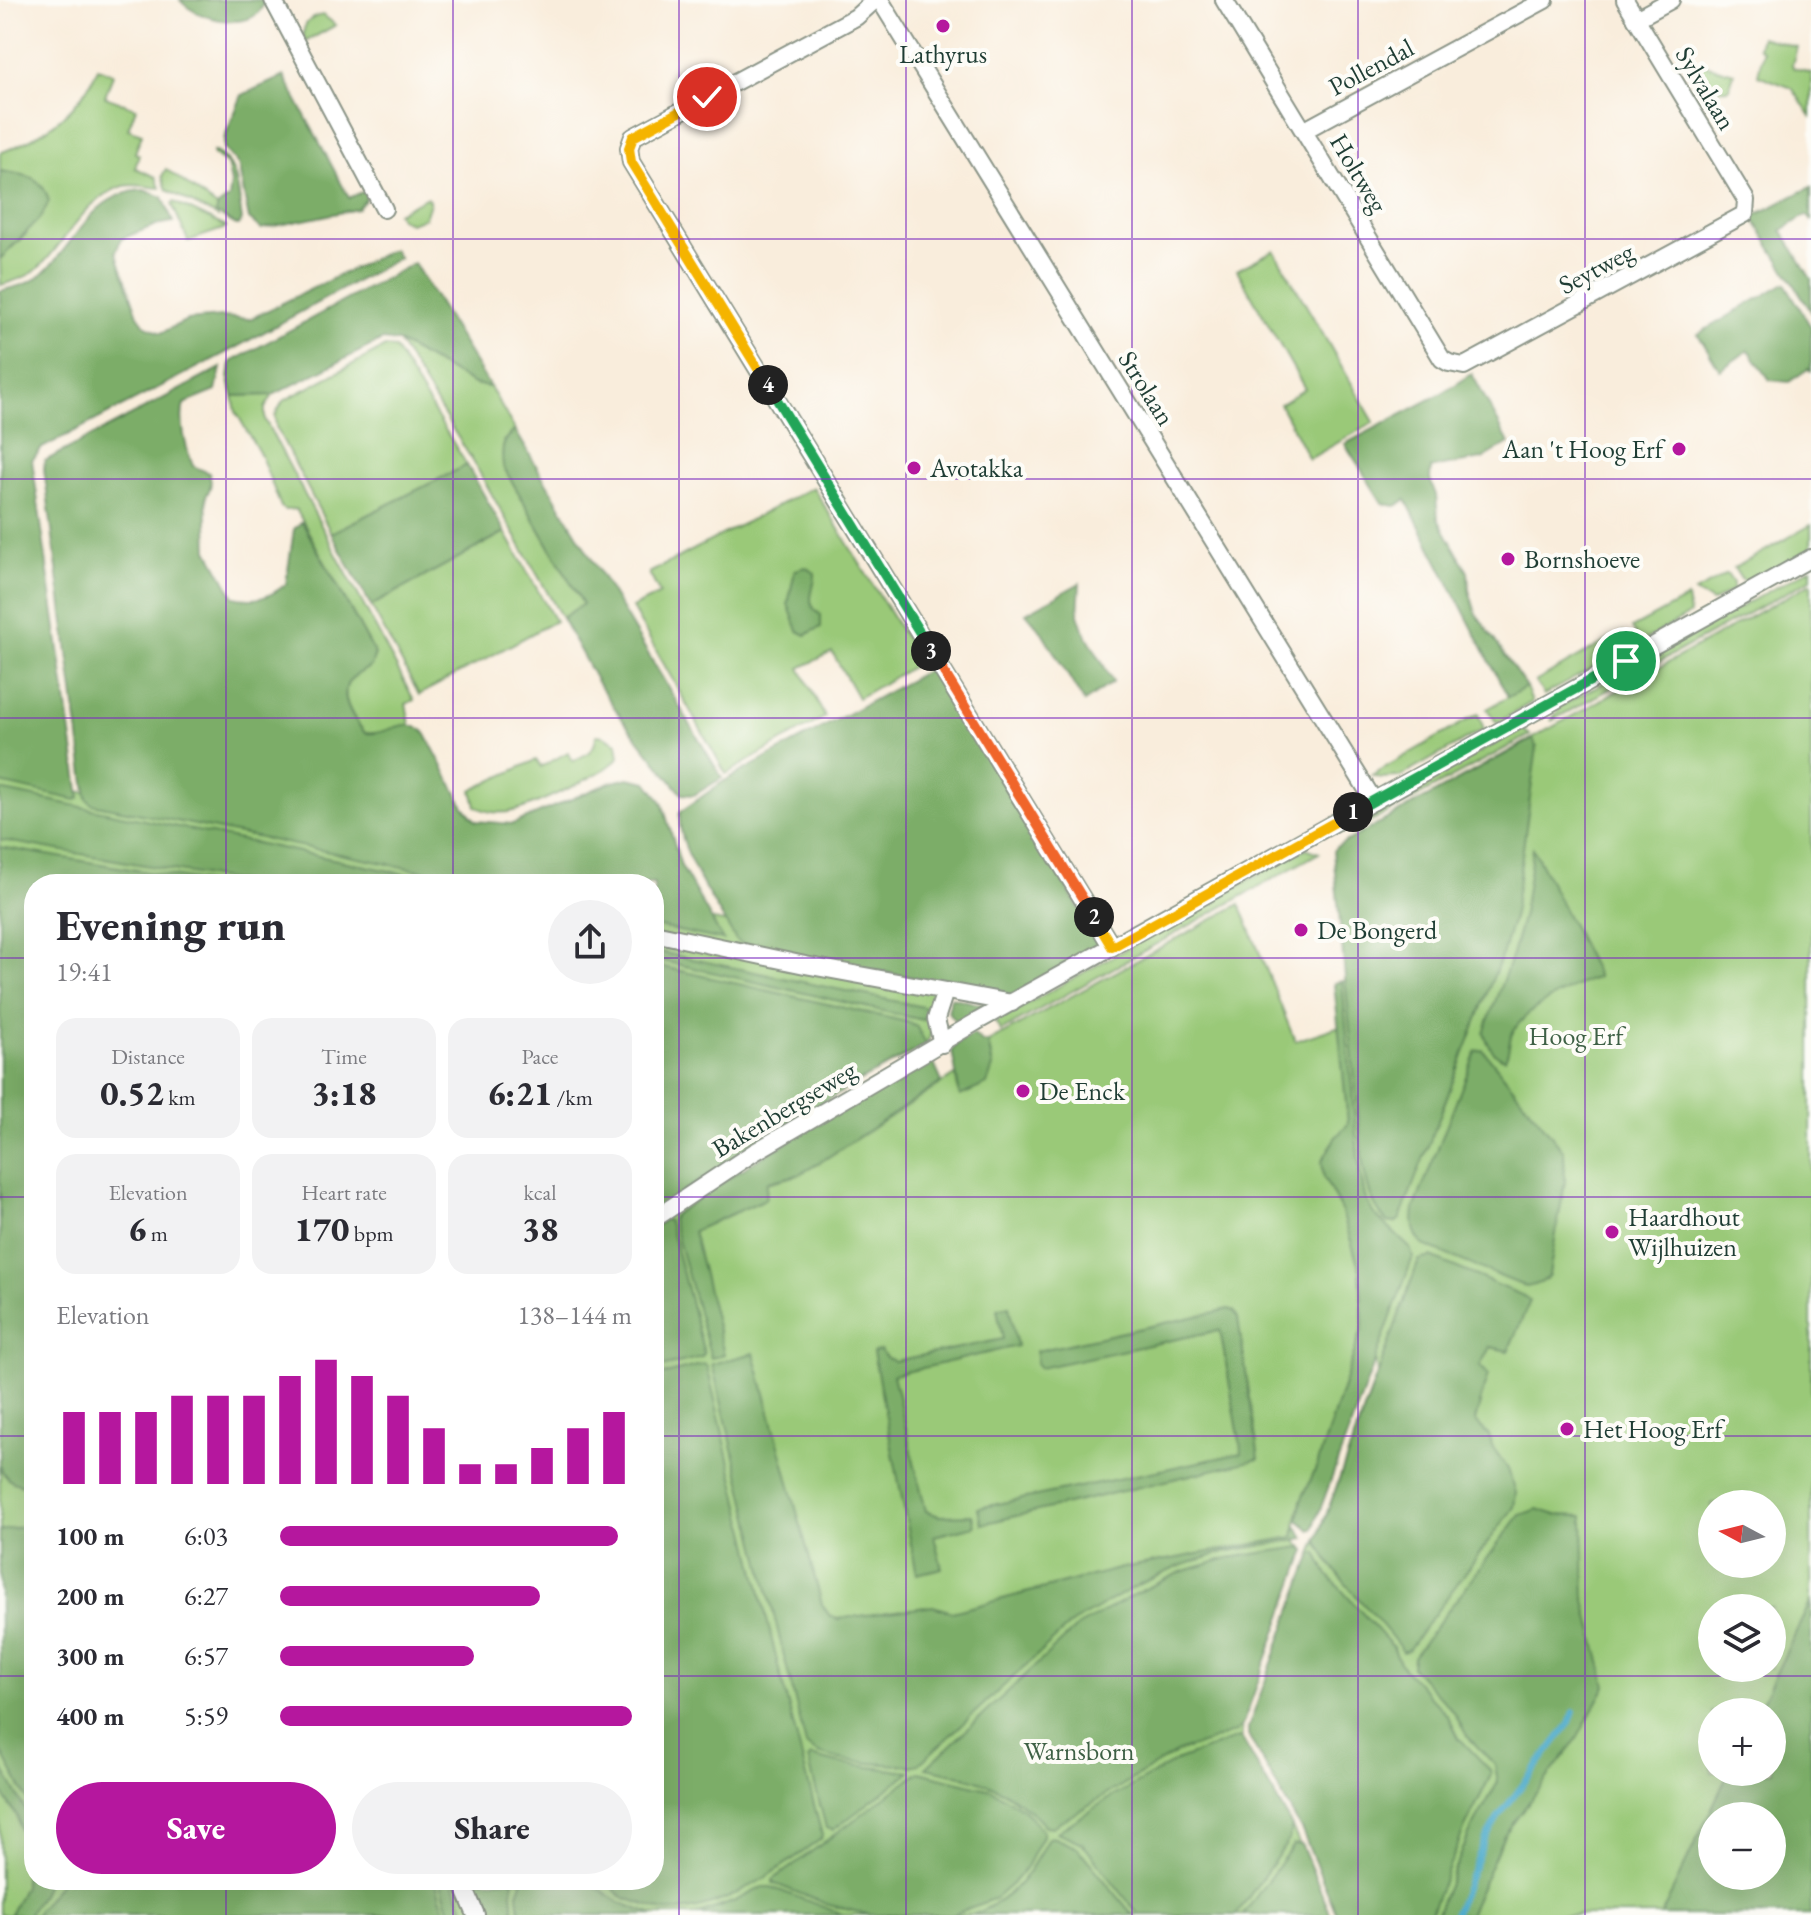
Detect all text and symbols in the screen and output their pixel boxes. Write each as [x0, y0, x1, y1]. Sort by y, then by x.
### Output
marker: Lathyrus [934, 17, 952, 35]
street label: Pollendal [1323, 30, 1419, 104]
place label: Lathyrus [899, 37, 987, 71]
street label: Sylvalaan [1668, 40, 1744, 136]
pin [673, 63, 741, 131]
icon: check [685, 75, 729, 119]
street label: Holtweg [1322, 127, 1396, 219]
street label: Seytweg [1553, 234, 1640, 302]
street label: Strolaan [1111, 344, 1183, 432]
pin: 4 [748, 365, 788, 405]
text: 4 [762, 370, 774, 399]
place label: Aan 't Hoog Erf [1501, 432, 1666, 466]
marker: Aan 't Hoog Erf [1670, 440, 1688, 458]
place label: Avotakka [929, 451, 1024, 485]
marker: Avotakka [905, 459, 923, 477]
place label: Bornshoeve [1524, 542, 1640, 576]
marker: Bornshoeve [1499, 550, 1517, 568]
pin [1592, 627, 1660, 695]
pin: 3 [911, 631, 951, 671]
text: 3 [925, 636, 937, 665]
icon: arrive [1604, 639, 1648, 683]
pin: 1 [1333, 792, 1373, 832]
text: 1 [1347, 797, 1359, 826]
text: Evening run [56, 896, 286, 953]
pin: 2 [1074, 897, 1114, 937]
button: share [548, 900, 632, 984]
text: 2 [1088, 902, 1100, 931]
place label: De Bongerd [1317, 913, 1438, 947]
marker: De Bongerd [1292, 921, 1310, 939]
text: 19:41 [56, 955, 112, 989]
park label: Hoog Erf [1529, 1019, 1626, 1053]
text: Distance [111, 1042, 185, 1071]
text: Time [321, 1042, 367, 1071]
text: Pace [522, 1042, 558, 1071]
street label: Bakenbergseweg [706, 1052, 863, 1165]
text: 0.52 [100, 1071, 164, 1115]
text: 3:18 [312, 1071, 376, 1115]
text: 6:21 [487, 1071, 552, 1115]
place label: De Enck [1039, 1074, 1126, 1108]
marker: De Enck [1014, 1082, 1032, 1100]
text: km [164, 1083, 196, 1112]
text: /km [552, 1083, 593, 1112]
text: Elevation [108, 1178, 188, 1207]
text: Heart rate [301, 1178, 387, 1207]
text: kcal [523, 1178, 557, 1207]
place label: Haardhout Wijlhuizen [1628, 1200, 1740, 1264]
text: 6 [128, 1207, 146, 1251]
text: 170 [294, 1207, 349, 1251]
text: 38 [522, 1207, 558, 1251]
text: m [146, 1219, 168, 1248]
text: bpm [349, 1219, 394, 1248]
marker: Haardhout Wijlhuizen [1603, 1223, 1621, 1241]
text: Elevation [56, 1298, 150, 1332]
text: 138–144 m [517, 1298, 632, 1332]
place label: Het Hoog Erf [1583, 1412, 1725, 1446]
marker: Het Hoog Erf [1558, 1420, 1576, 1438]
north arrow [1698, 1490, 1786, 1578]
map controls [1698, 1490, 1786, 1890]
text: 100 m [56, 1519, 124, 1553]
text: 6:03 [184, 1519, 228, 1553]
text: 200 m [56, 1579, 124, 1613]
text: 6:27 [184, 1579, 228, 1613]
button: layers [1698, 1594, 1786, 1682]
text: 300 m [56, 1639, 124, 1673]
text: 6:57 [184, 1639, 228, 1673]
button: + [1698, 1698, 1786, 1786]
text: 400 m [56, 1699, 124, 1733]
text: 5:59 [184, 1699, 228, 1733]
park label: Warnsborn [1023, 1734, 1135, 1768]
button: Save [56, 1782, 336, 1874]
button: Share [352, 1782, 632, 1874]
button: − [1698, 1802, 1786, 1890]

